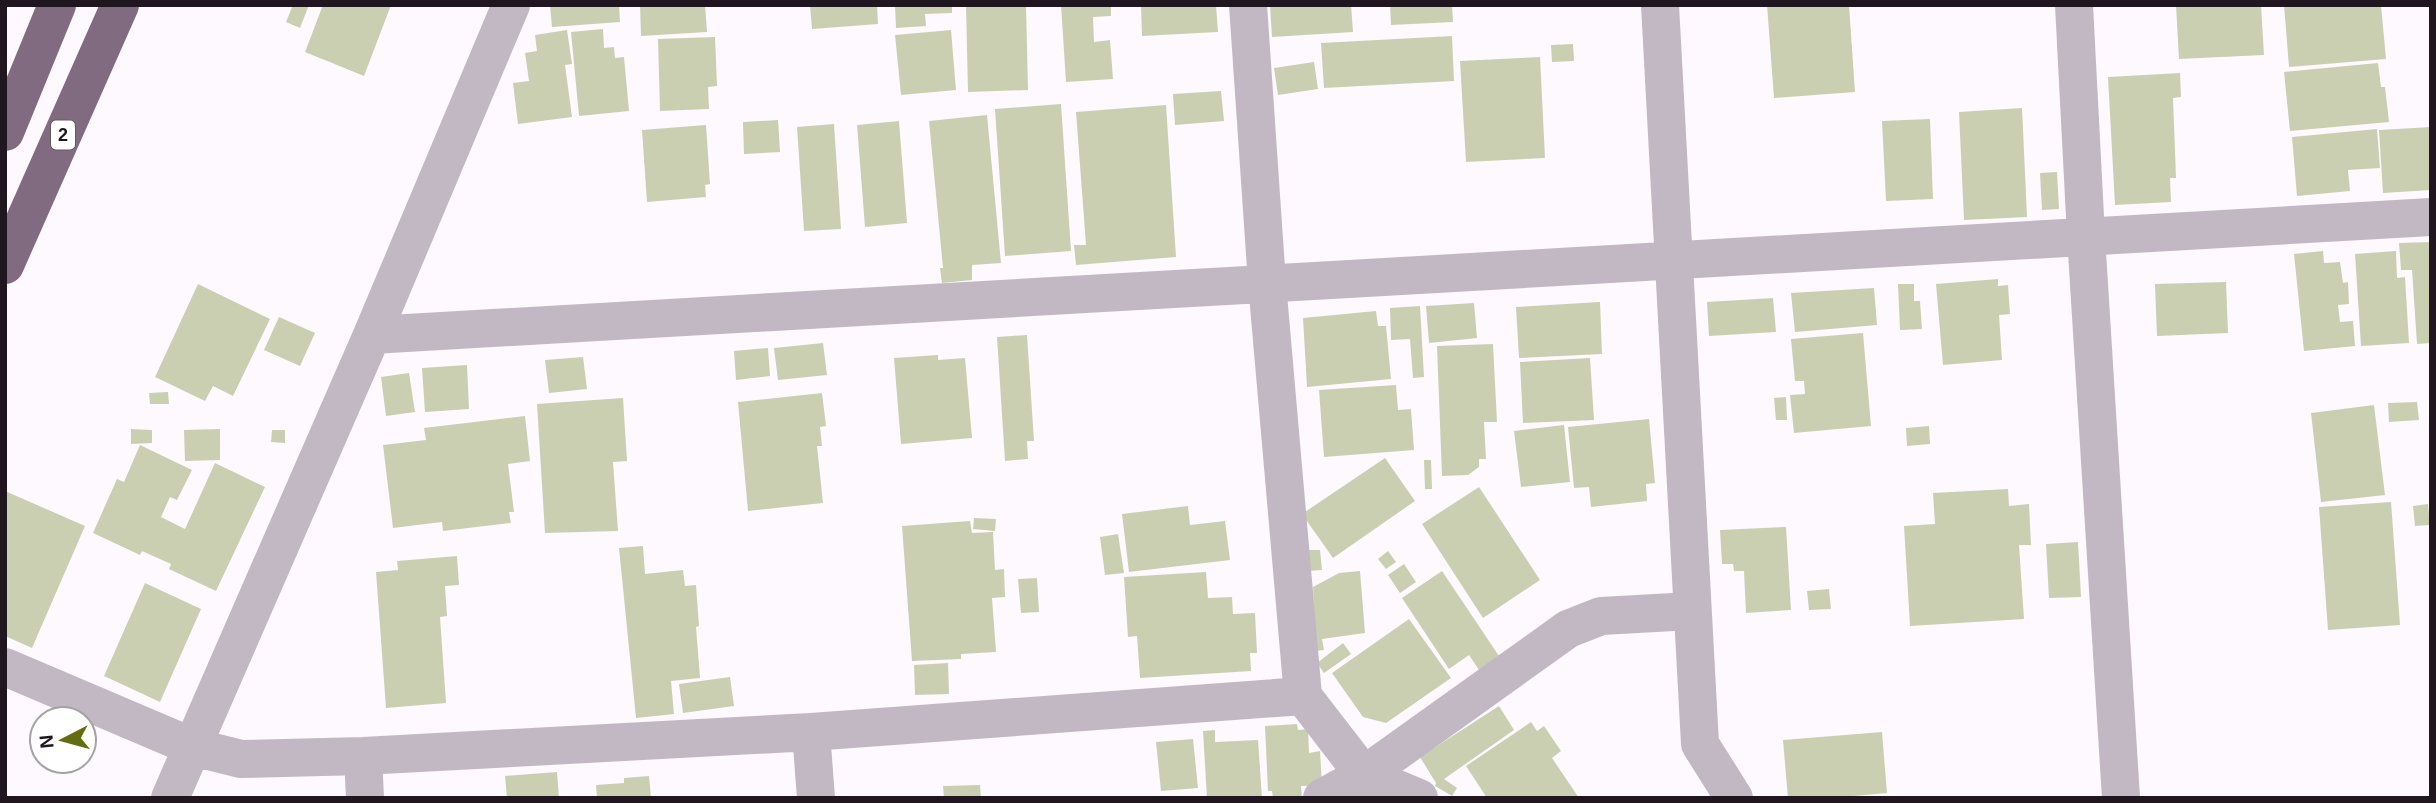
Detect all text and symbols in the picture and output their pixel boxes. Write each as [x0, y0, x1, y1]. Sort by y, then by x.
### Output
road number: 2 [51, 120, 75, 150]
north arrow [28, 705, 98, 775]
text: N [35, 734, 58, 750]

